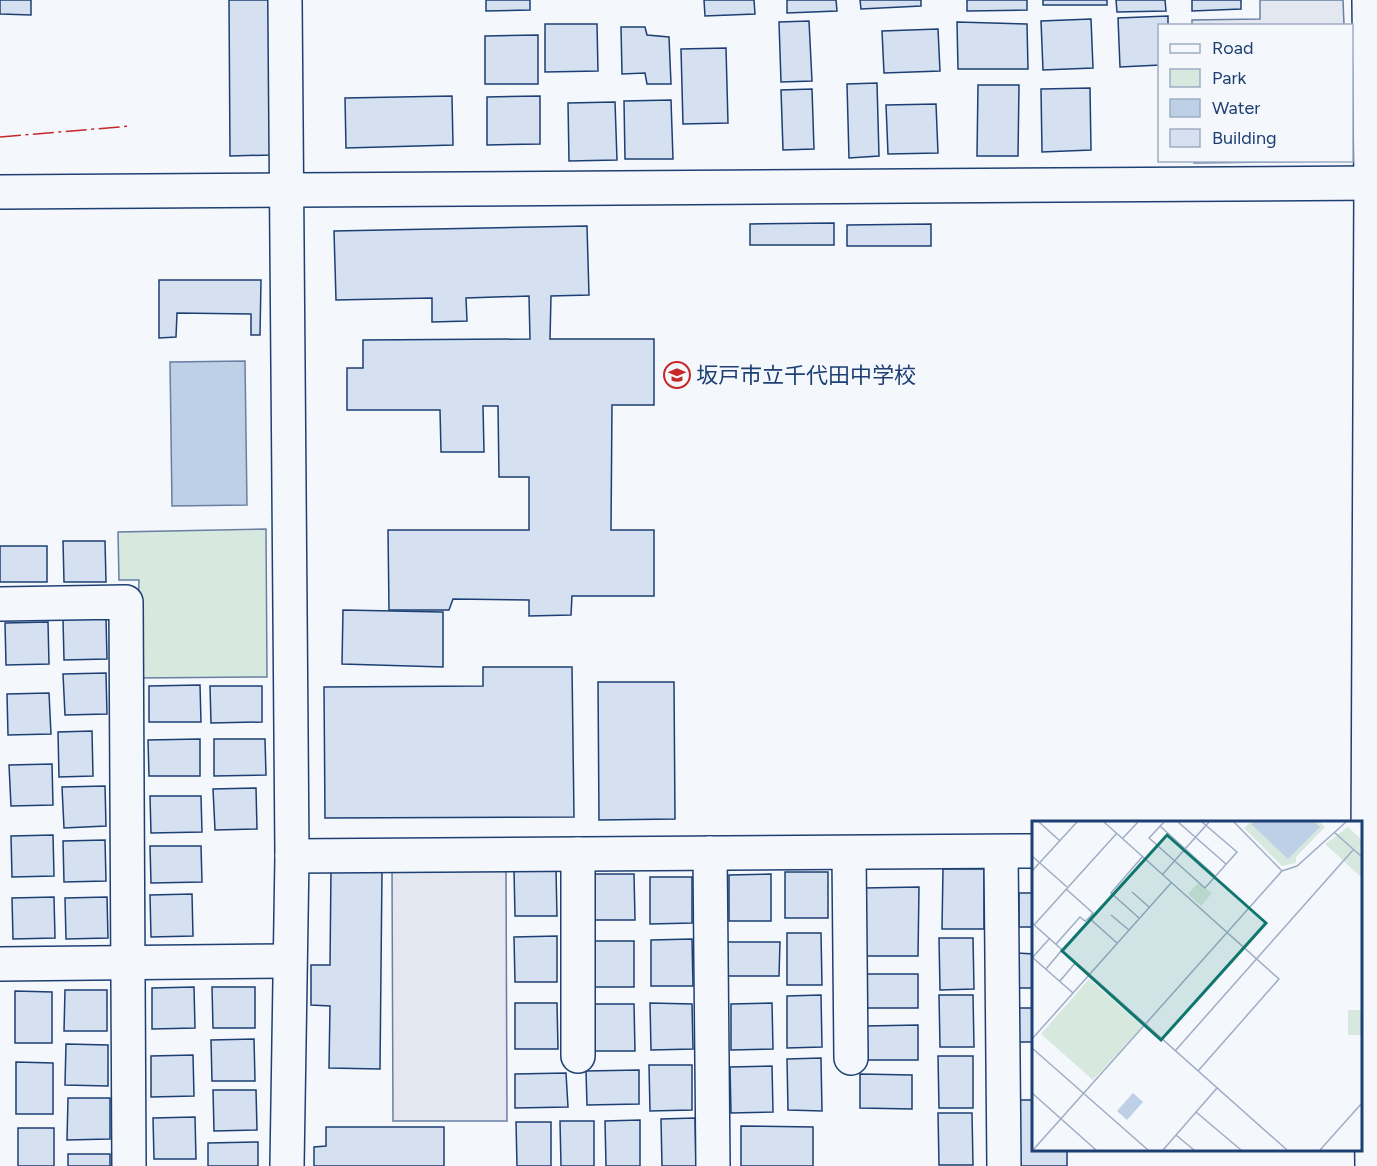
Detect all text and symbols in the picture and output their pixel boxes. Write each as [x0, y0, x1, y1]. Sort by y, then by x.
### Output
legend [1158, 24, 1353, 162]
text: Road [1212, 37, 1253, 59]
text: Park [1212, 67, 1247, 89]
text: Water [1212, 97, 1260, 119]
text: Building [1212, 127, 1277, 149]
school or university icon: 坂戸市立千代田中学校 [662, 360, 692, 390]
place label: 坂戸市立千代田中学校 [696, 362, 916, 389]
inset map [1032, 821, 1362, 1151]

